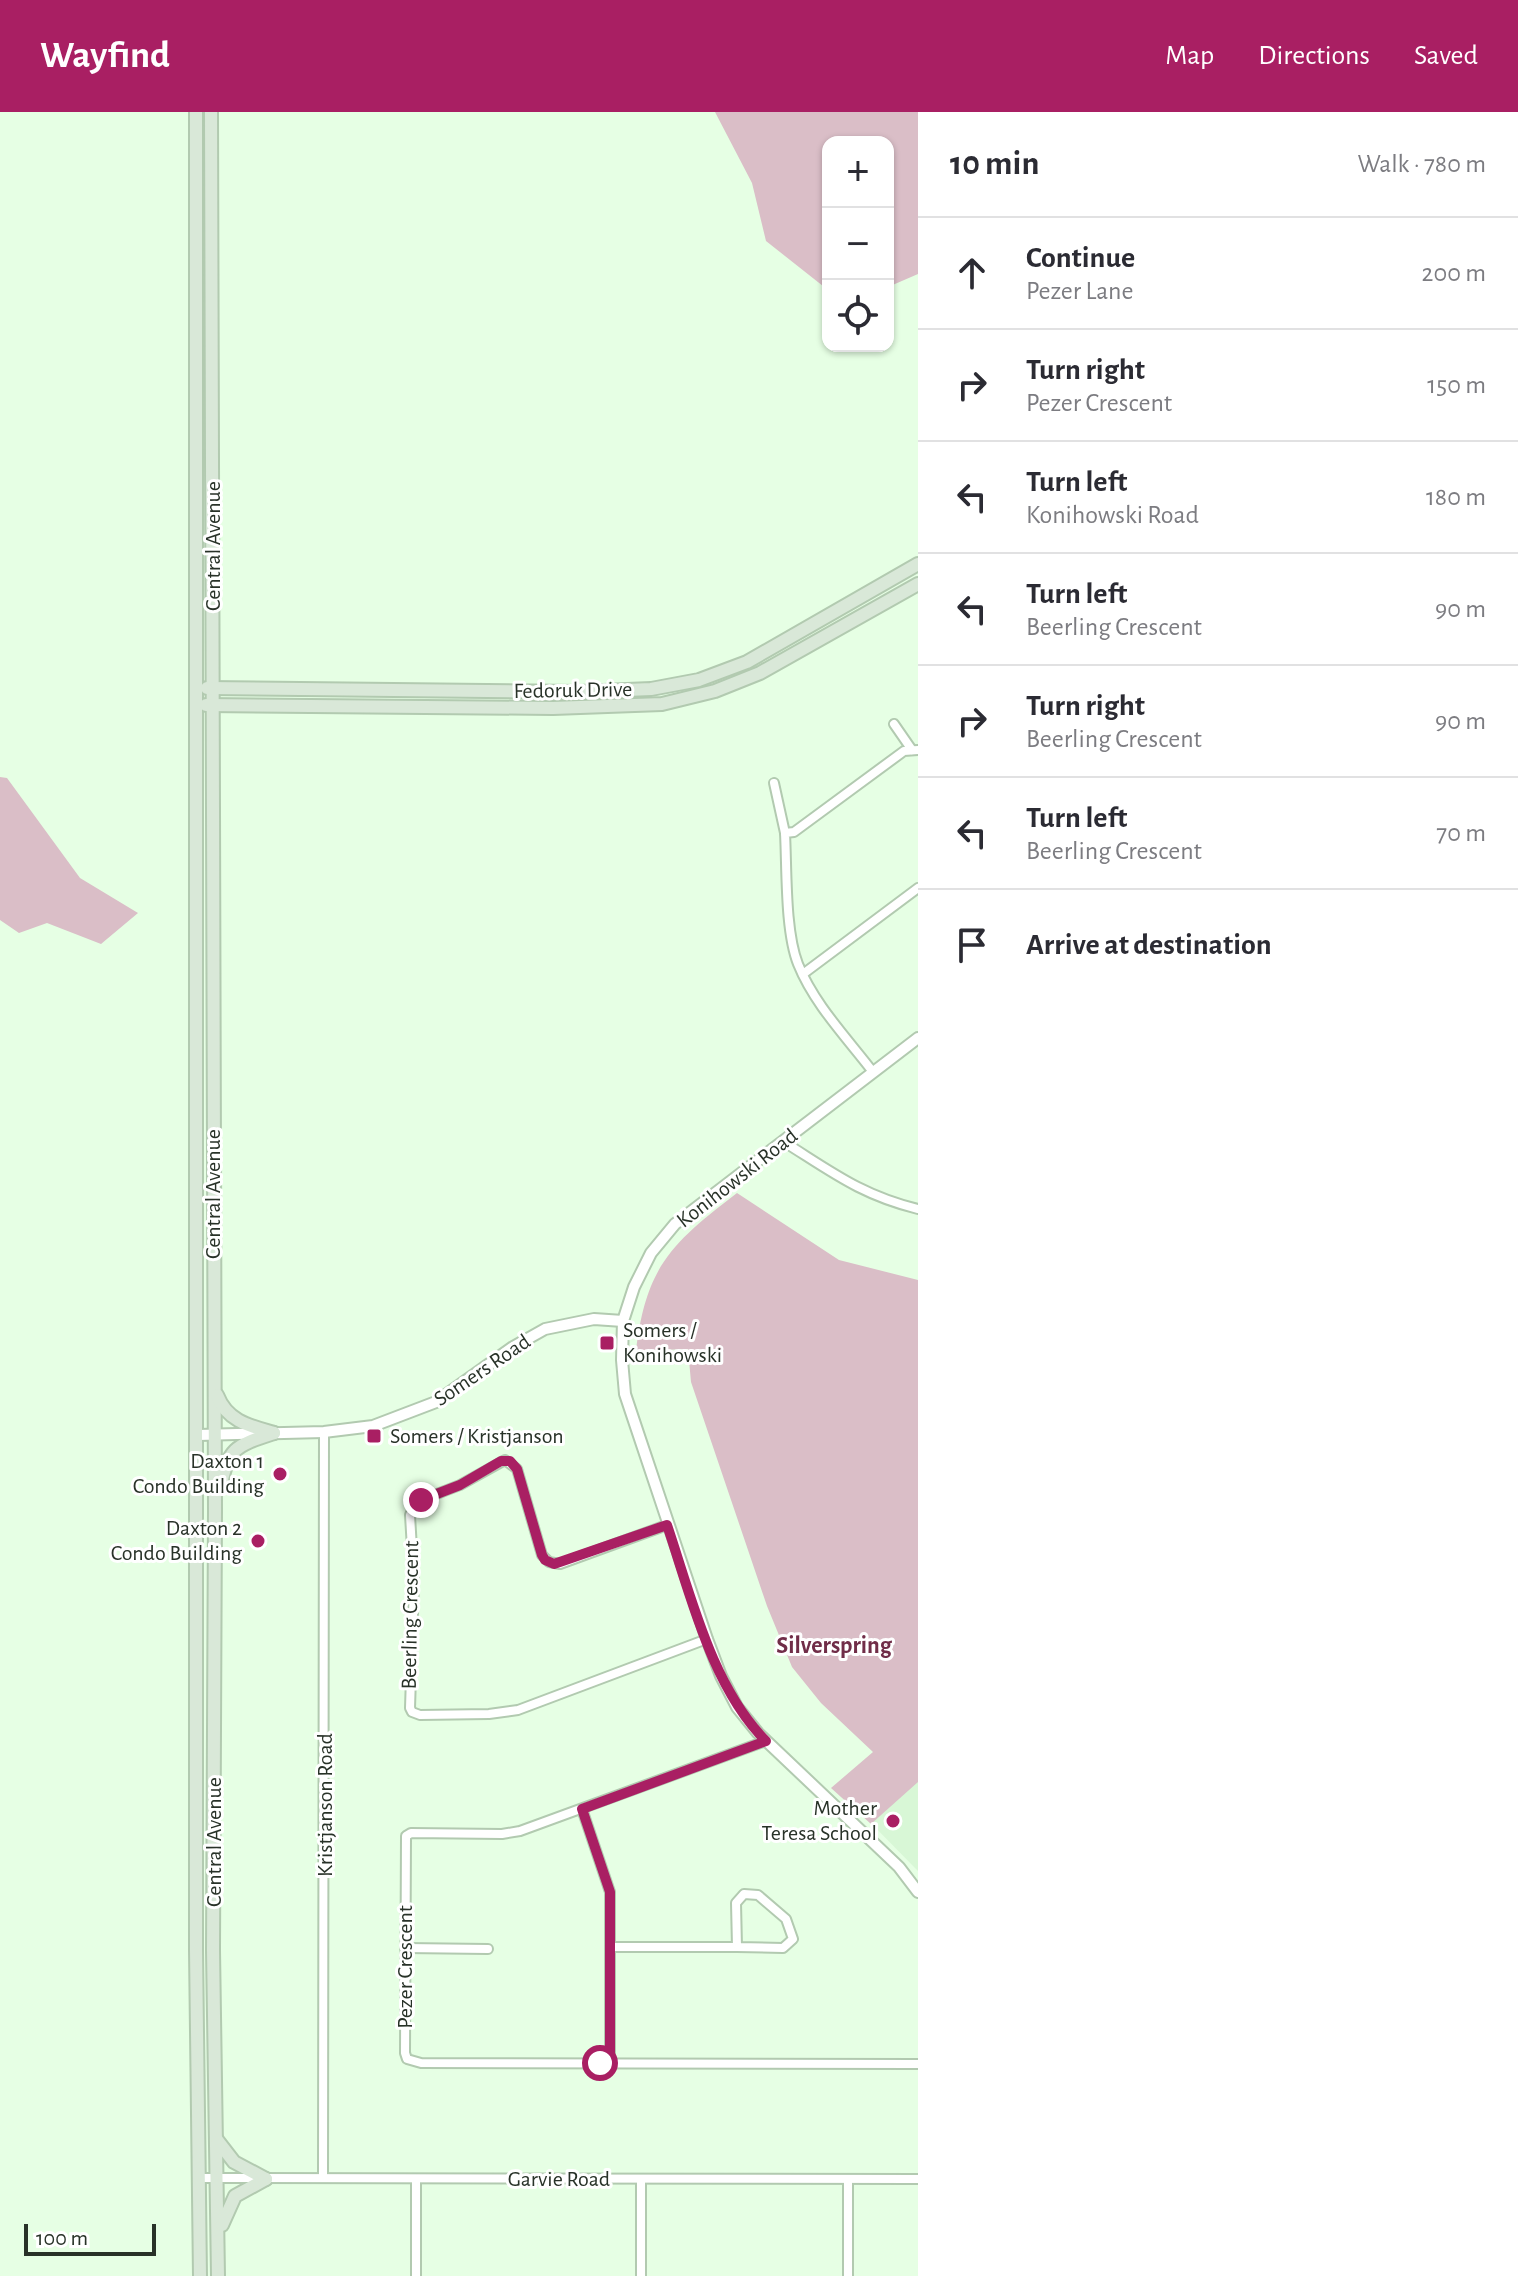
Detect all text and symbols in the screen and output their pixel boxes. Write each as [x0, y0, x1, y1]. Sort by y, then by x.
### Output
text: Wayfind [40, 37, 170, 75]
text: Map [1165, 42, 1214, 70]
text: Directions [1258, 42, 1370, 70]
text: Saved [1414, 42, 1478, 70]
map controls [822, 136, 894, 352]
button: + [822, 136, 894, 208]
text: 10 min [950, 147, 1039, 181]
text: Walk · 780 m [1357, 151, 1486, 177]
button: − [822, 208, 894, 280]
text: Continue [1026, 243, 1135, 273]
icon: ahead [950, 251, 994, 295]
text: 200 m [1422, 260, 1486, 286]
text: Pezer Lane [1026, 278, 1133, 304]
button: locate [822, 280, 894, 352]
text: Turn right [1026, 355, 1145, 385]
icon: right [950, 363, 994, 407]
text: 150 m [1427, 372, 1486, 398]
text: Pezer Crescent [1026, 390, 1172, 416]
text: Turn left [1026, 467, 1127, 497]
icon: left [950, 475, 994, 519]
street label: Central Avenue [202, 481, 224, 611]
text: 180 m [1426, 484, 1486, 510]
text: Konihowski Road [1026, 502, 1199, 528]
text: Turn left [1026, 579, 1127, 609]
icon: left [950, 587, 994, 631]
text: 90 m [1435, 596, 1486, 622]
text: Beerling Crescent [1026, 614, 1202, 640]
street label: Fedoruk Drive [514, 678, 632, 702]
text: Turn right [1026, 691, 1145, 721]
icon: right [950, 699, 994, 743]
text: 90 m [1435, 708, 1486, 734]
text: Beerling Crescent [1026, 726, 1202, 752]
text: Turn left [1026, 803, 1127, 833]
icon: left [950, 811, 994, 855]
text: 70 m [1436, 820, 1486, 846]
text: Beerling Crescent [1026, 838, 1202, 864]
icon: arrive [950, 923, 994, 967]
text: Arrive at destination [1026, 930, 1272, 960]
street label: Konihowski Road [673, 1124, 801, 1232]
street label: Central Avenue [202, 1129, 224, 1259]
place label: Somers / Konihowski [623, 1319, 722, 1366]
street label: Somers Road [430, 1330, 534, 1410]
marker: Somers / Konihowski [598, 1334, 616, 1352]
place label: Somers / Kristjanson [390, 1425, 564, 1447]
marker: Somers / Kristjanson [365, 1427, 383, 1445]
place label: Daxton 1 Condo Building [133, 1450, 264, 1497]
marker: Daxton 1 Condo Building [271, 1465, 289, 1483]
route end [403, 1482, 439, 1518]
place label: Daxton 2 Condo Building [111, 1517, 242, 1564]
marker: Daxton 2 Condo Building [249, 1532, 267, 1550]
street label: Beerling Crescent [398, 1540, 422, 1690]
district label: Silverspring [776, 1634, 893, 1658]
street label: Kristjanson Road [314, 1733, 336, 1877]
street label: Central Avenue [203, 1777, 225, 1907]
place label: Mother Teresa School [761, 1797, 877, 1844]
marker: Mother Teresa School [884, 1812, 902, 1830]
street label: Pezer Crescent [394, 1905, 416, 2029]
route start [582, 2045, 618, 2081]
street label: Garvie Road [508, 2168, 610, 2190]
scale bar [24, 2220, 156, 2256]
text: 100 m [36, 2227, 88, 2249]

